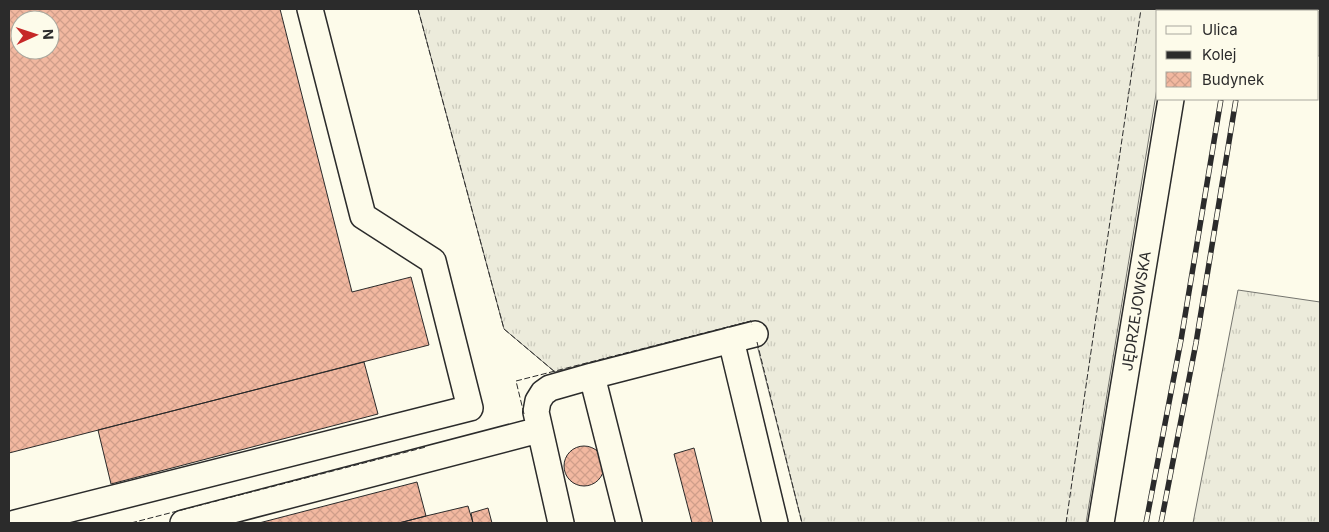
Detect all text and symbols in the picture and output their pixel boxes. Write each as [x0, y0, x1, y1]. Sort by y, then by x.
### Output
north arrow [10, 10, 60, 60]
legend [1156, 10, 1319, 100]
text: Ulica [1202, 20, 1238, 39]
text: N [40, 29, 57, 40]
text: Kolej [1202, 45, 1237, 64]
text: Budynek [1202, 70, 1265, 89]
street label: JĘDRZEJOWSKA [1117, 250, 1155, 372]

